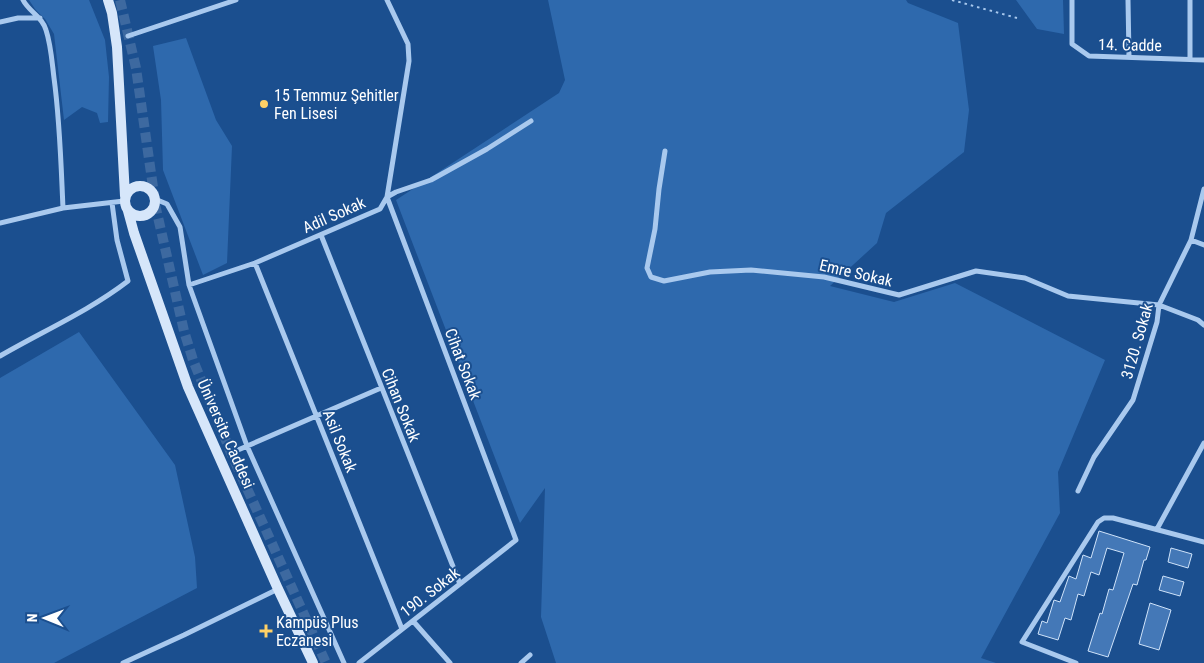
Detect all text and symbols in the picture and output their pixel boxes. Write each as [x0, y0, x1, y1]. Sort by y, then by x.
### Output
street label: 14. Cadde [1098, 35, 1162, 55]
place label: 15 Temmuz Şehitler Fen Lisesi [274, 86, 399, 123]
marker: 15 Temmuz Şehitler Fen Lisesi [258, 98, 270, 110]
street label: Adil Sokak [300, 192, 369, 237]
street label: Emre Sokak [818, 255, 895, 291]
street label: 3120. Sokak [1117, 300, 1157, 381]
street label: Cihat Sokak [441, 326, 486, 403]
street label: Cihan Sokak [378, 365, 425, 445]
street label: Üniversite Caddesi [193, 376, 259, 492]
street label: Asil Sokak [319, 407, 361, 476]
street label: 190. Sokak [397, 562, 464, 621]
north arrow [20, 593, 70, 643]
text: N [24, 613, 40, 622]
place label: Kampüs Plus Eczanesi [276, 613, 359, 650]
marker: Kampüs Plus Eczanesi [260, 625, 272, 637]

